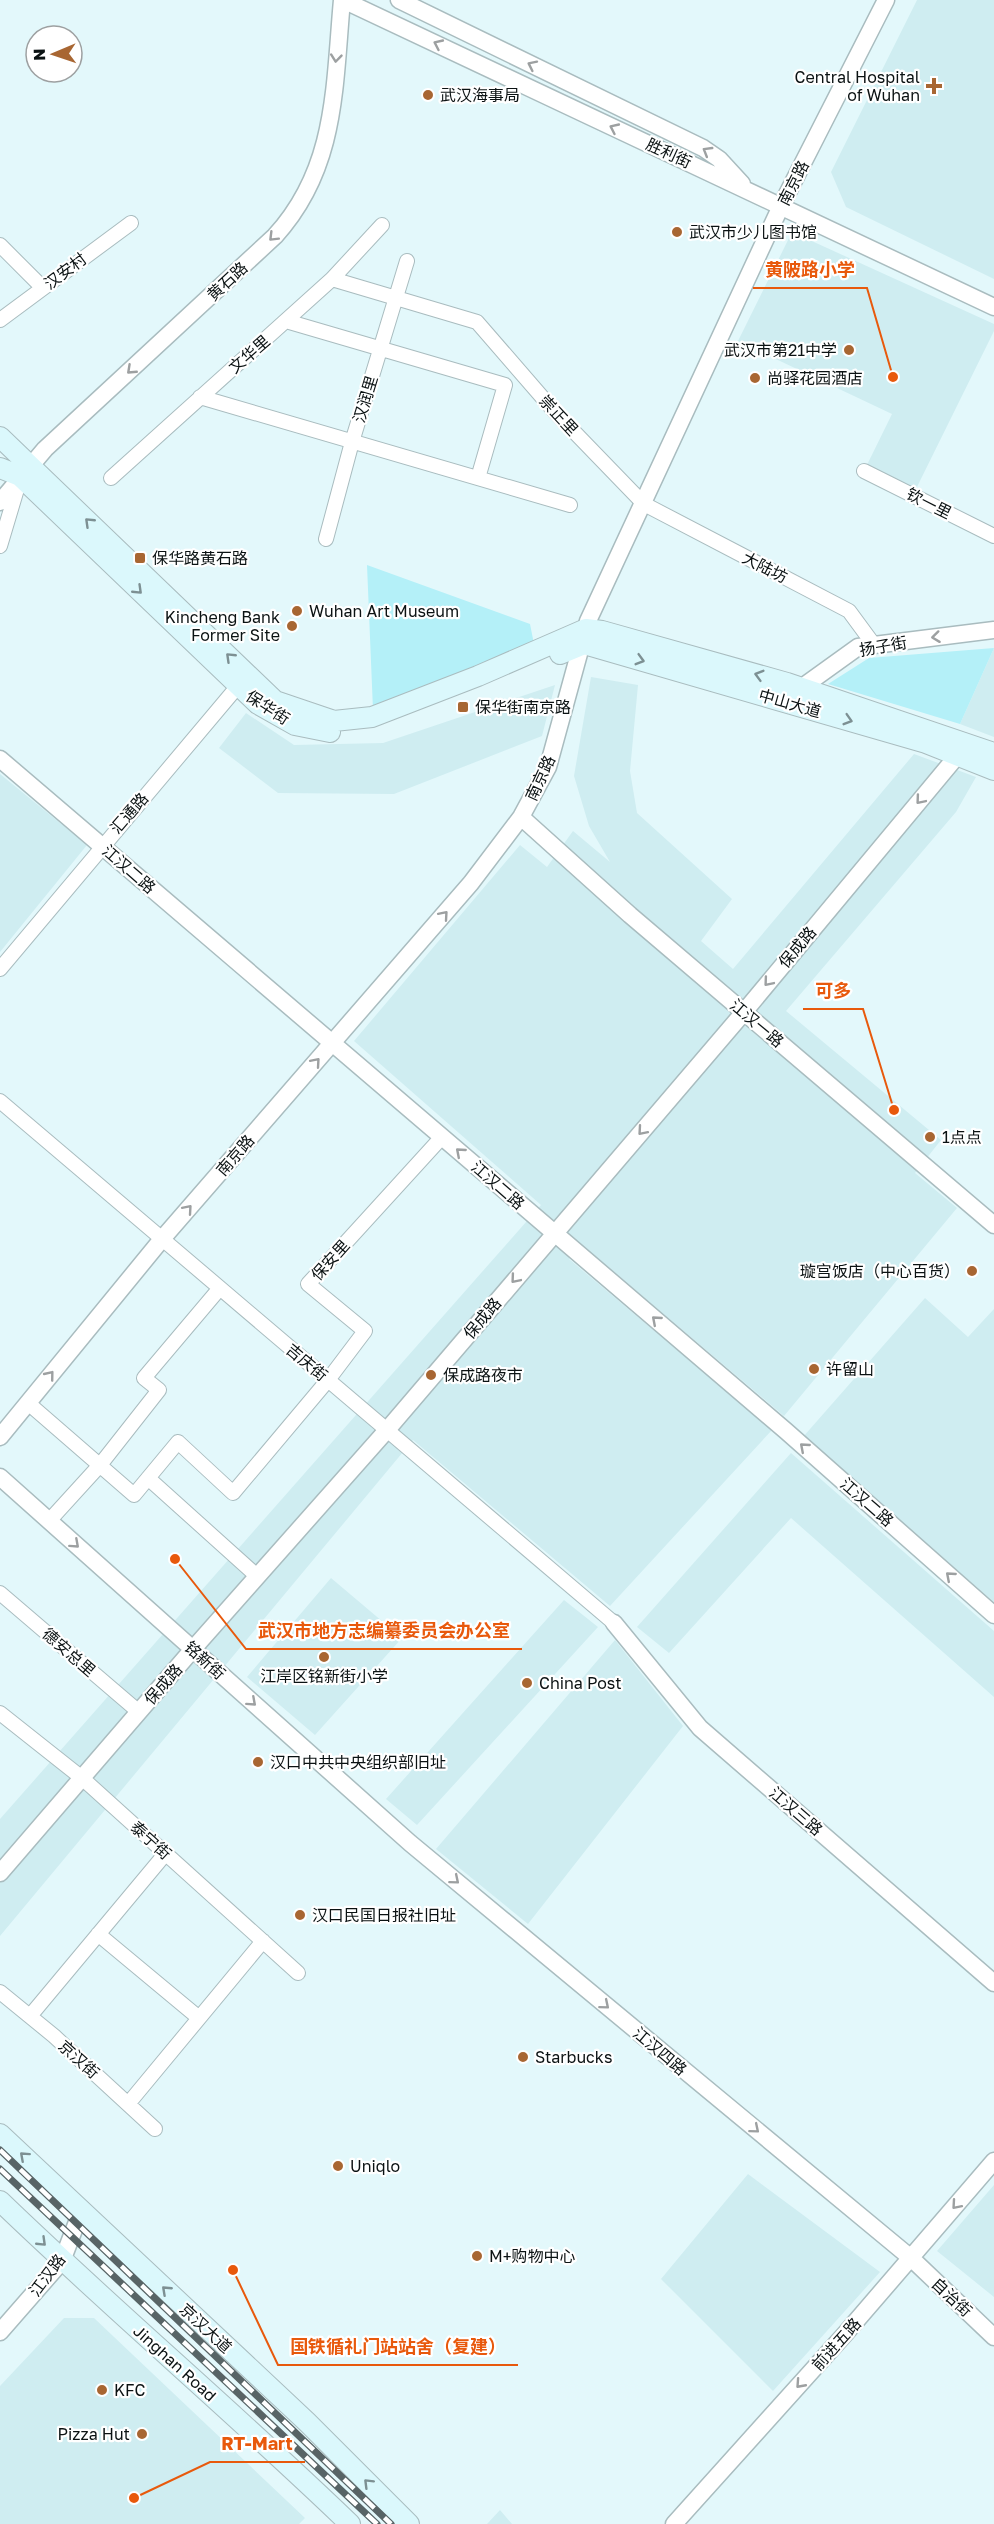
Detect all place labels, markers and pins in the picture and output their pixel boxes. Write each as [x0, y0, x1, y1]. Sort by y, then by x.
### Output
place label: Central Hospital of Wuhan [795, 67, 920, 105]
marker: Central Hospital of Wuhan [925, 77, 943, 95]
place label: 武汉海事局 [440, 85, 520, 105]
marker: 武汉海事局 [421, 88, 435, 102]
place label: 武汉市少儿图书馆 [689, 222, 817, 242]
marker: 武汉市少儿图书馆 [670, 225, 684, 239]
callout: 黄陂路小学 [753, 252, 867, 288]
place label: 武汉市第21中学 [724, 340, 837, 360]
marker: 武汉市第21中学 [842, 343, 856, 357]
place label: 尚驿花园酒店 [767, 368, 863, 388]
marker: 尚驿花园酒店 [748, 371, 762, 385]
place label: 保华路黄石路 [152, 548, 248, 568]
marker: 保华路黄石路 [133, 551, 147, 565]
place label: Wuhan Art Museum [309, 601, 459, 621]
marker: Wuhan Art Museum [290, 604, 304, 618]
place label: Kincheng Bank Former Site [165, 607, 280, 645]
marker: Kincheng Bank Former Site [285, 619, 299, 633]
place label: 保华街南京路 [475, 697, 571, 717]
marker: 保华街南京路 [456, 700, 470, 714]
callout: 可多 [803, 973, 863, 1009]
place label: 1点点 [942, 1127, 982, 1147]
marker: 1点点 [923, 1130, 937, 1144]
place label: 璇宫饭店（中心百货） [800, 1261, 960, 1281]
marker: 璇宫饭店（中心百货） [965, 1264, 979, 1278]
place label: 许留山 [826, 1359, 874, 1379]
marker: 许留山 [807, 1362, 821, 1376]
place label: 保成路夜市 [443, 1365, 523, 1385]
marker: 保成路夜市 [424, 1368, 438, 1382]
callout: 武汉市地方志编纂委员会办公室 [246, 1613, 522, 1649]
marker: 江岸区铭新街小学 [317, 1650, 331, 1664]
place label: 江岸区铭新街小学 [260, 1666, 388, 1686]
place label: China Post [539, 1673, 622, 1693]
marker: China Post [520, 1676, 534, 1690]
place label: 汉口中共中央组织部旧址 [270, 1752, 446, 1772]
marker: 汉口中共中央组织部旧址 [251, 1755, 265, 1769]
place label: 汉口民国日报社旧址 [312, 1905, 456, 1925]
marker: 汉口民国日报社旧址 [293, 1908, 307, 1922]
place label: Starbucks [535, 2047, 612, 2067]
marker: Starbucks [516, 2050, 530, 2064]
place label: Uniqlo [350, 2156, 400, 2176]
marker: Uniqlo [331, 2159, 345, 2173]
place label: M+购物中心 [489, 2246, 576, 2266]
marker: M+购物中心 [470, 2249, 484, 2263]
callout: 国铁循礼门站站舍（复建） [278, 2329, 518, 2365]
place label: KFC [114, 2380, 145, 2400]
marker: KFC [95, 2383, 109, 2397]
place label: Pizza Hut [57, 2424, 130, 2444]
callout: RT-Mart [210, 2426, 305, 2462]
marker: Pizza Hut [135, 2427, 149, 2441]

